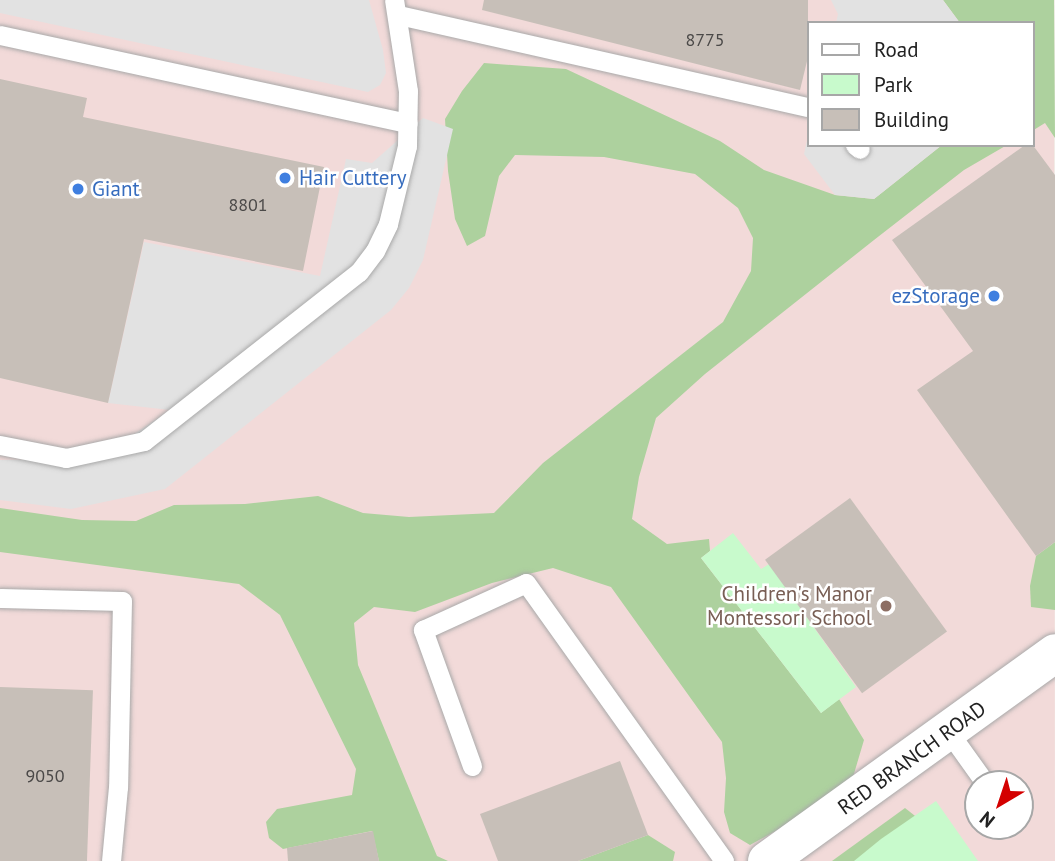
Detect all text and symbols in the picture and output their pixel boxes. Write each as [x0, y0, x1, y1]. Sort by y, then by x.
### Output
legend [806, 21, 1034, 147]
house number: 8775 [685, 29, 725, 51]
text: Road [874, 36, 918, 63]
text: Park [874, 71, 913, 98]
text: Building [874, 106, 949, 133]
place label: Hair Cuttery [299, 165, 406, 191]
marker: Hair Cuttery [277, 170, 293, 186]
place label: Giant [92, 176, 140, 202]
marker: Giant [70, 181, 86, 197]
house number: 8801 [228, 194, 268, 216]
place label: ezStorage [891, 283, 980, 309]
marker: ezStorage [986, 288, 1002, 304]
place label: Children's Manor Montessori School [707, 581, 872, 631]
marker: Children's Manor Montessori School [878, 598, 894, 614]
street label: RED BRANCH ROAD [833, 696, 991, 820]
house number: 9050 [25, 765, 65, 787]
north arrow [964, 770, 1034, 840]

